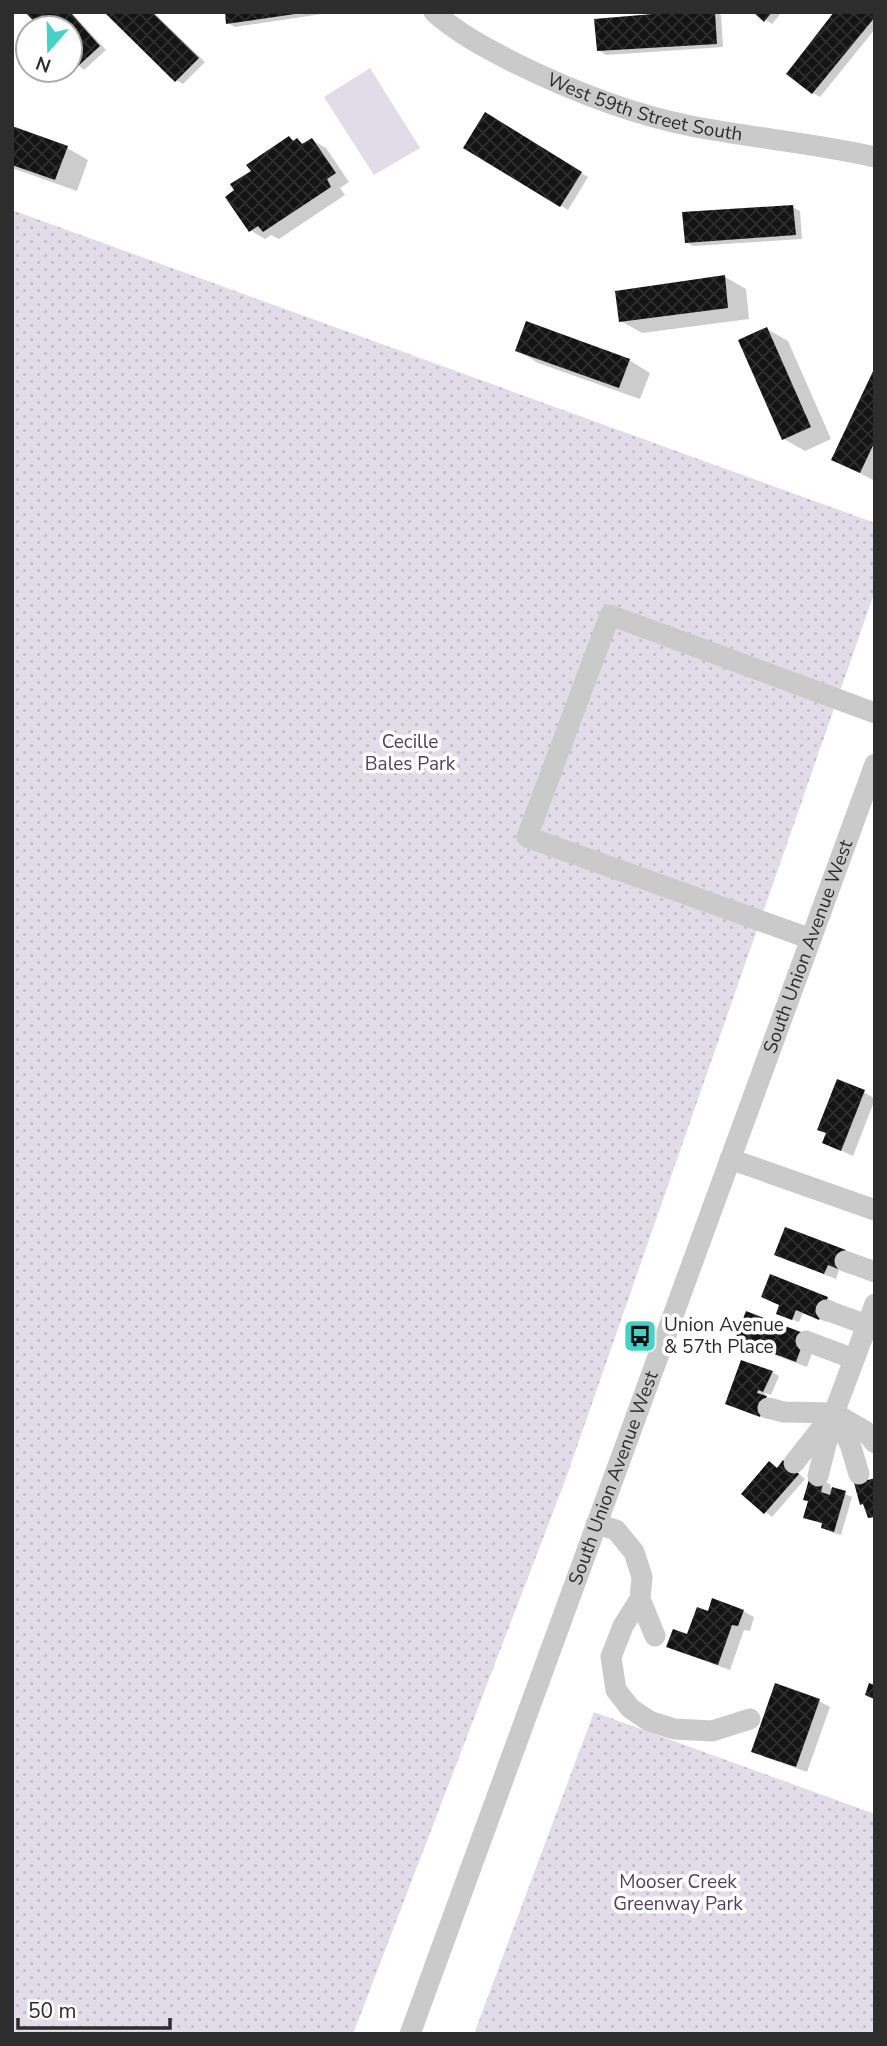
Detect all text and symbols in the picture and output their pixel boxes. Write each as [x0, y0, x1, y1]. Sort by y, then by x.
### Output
north arrow [14, 14, 84, 84]
text: N [32, 49, 55, 79]
street label: West 59th Street South [543, 67, 744, 148]
park label: Cecille Bales Park [365, 729, 456, 777]
street label: South Union Avenue West [757, 836, 859, 1057]
place label: Union Avenue & 57th Place [664, 1312, 784, 1360]
bus stop icon: Union Avenue & 57th Place [621, 1317, 659, 1355]
street label: South Union Avenue West [563, 1367, 665, 1589]
park label: Mooser Creek Greenway Park [613, 1869, 743, 1917]
scale bar [18, 1986, 170, 2030]
text: 50 m [28, 1997, 77, 2025]

